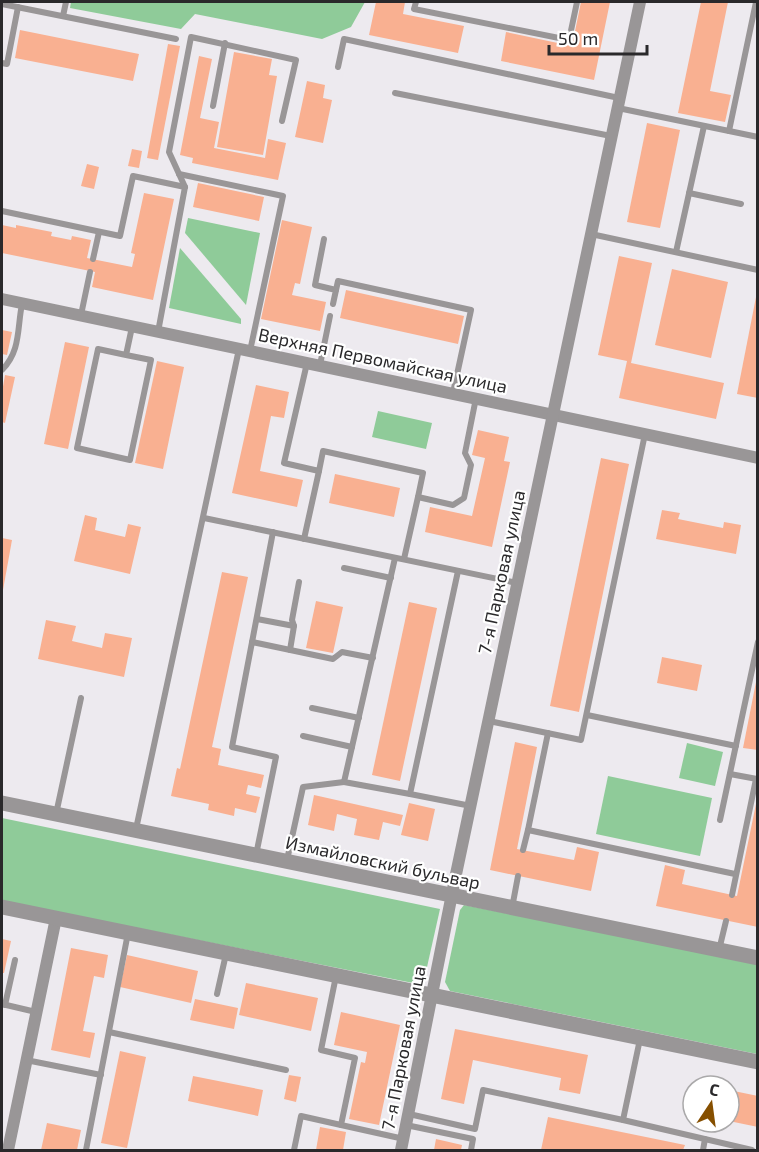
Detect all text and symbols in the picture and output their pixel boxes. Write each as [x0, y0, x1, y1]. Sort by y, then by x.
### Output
scale bar [549, 18, 646, 56]
text: 50 m [558, 27, 598, 49]
street label: Верхняя Первомайская улица [257, 323, 509, 397]
street label: 7-я Парковая улица [473, 488, 529, 656]
street label: Измайловский бульвар [284, 831, 482, 893]
street label: 7-я Парковая улица [376, 964, 430, 1132]
north arrow [681, 1074, 741, 1134]
text: С [708, 1079, 721, 1099]

